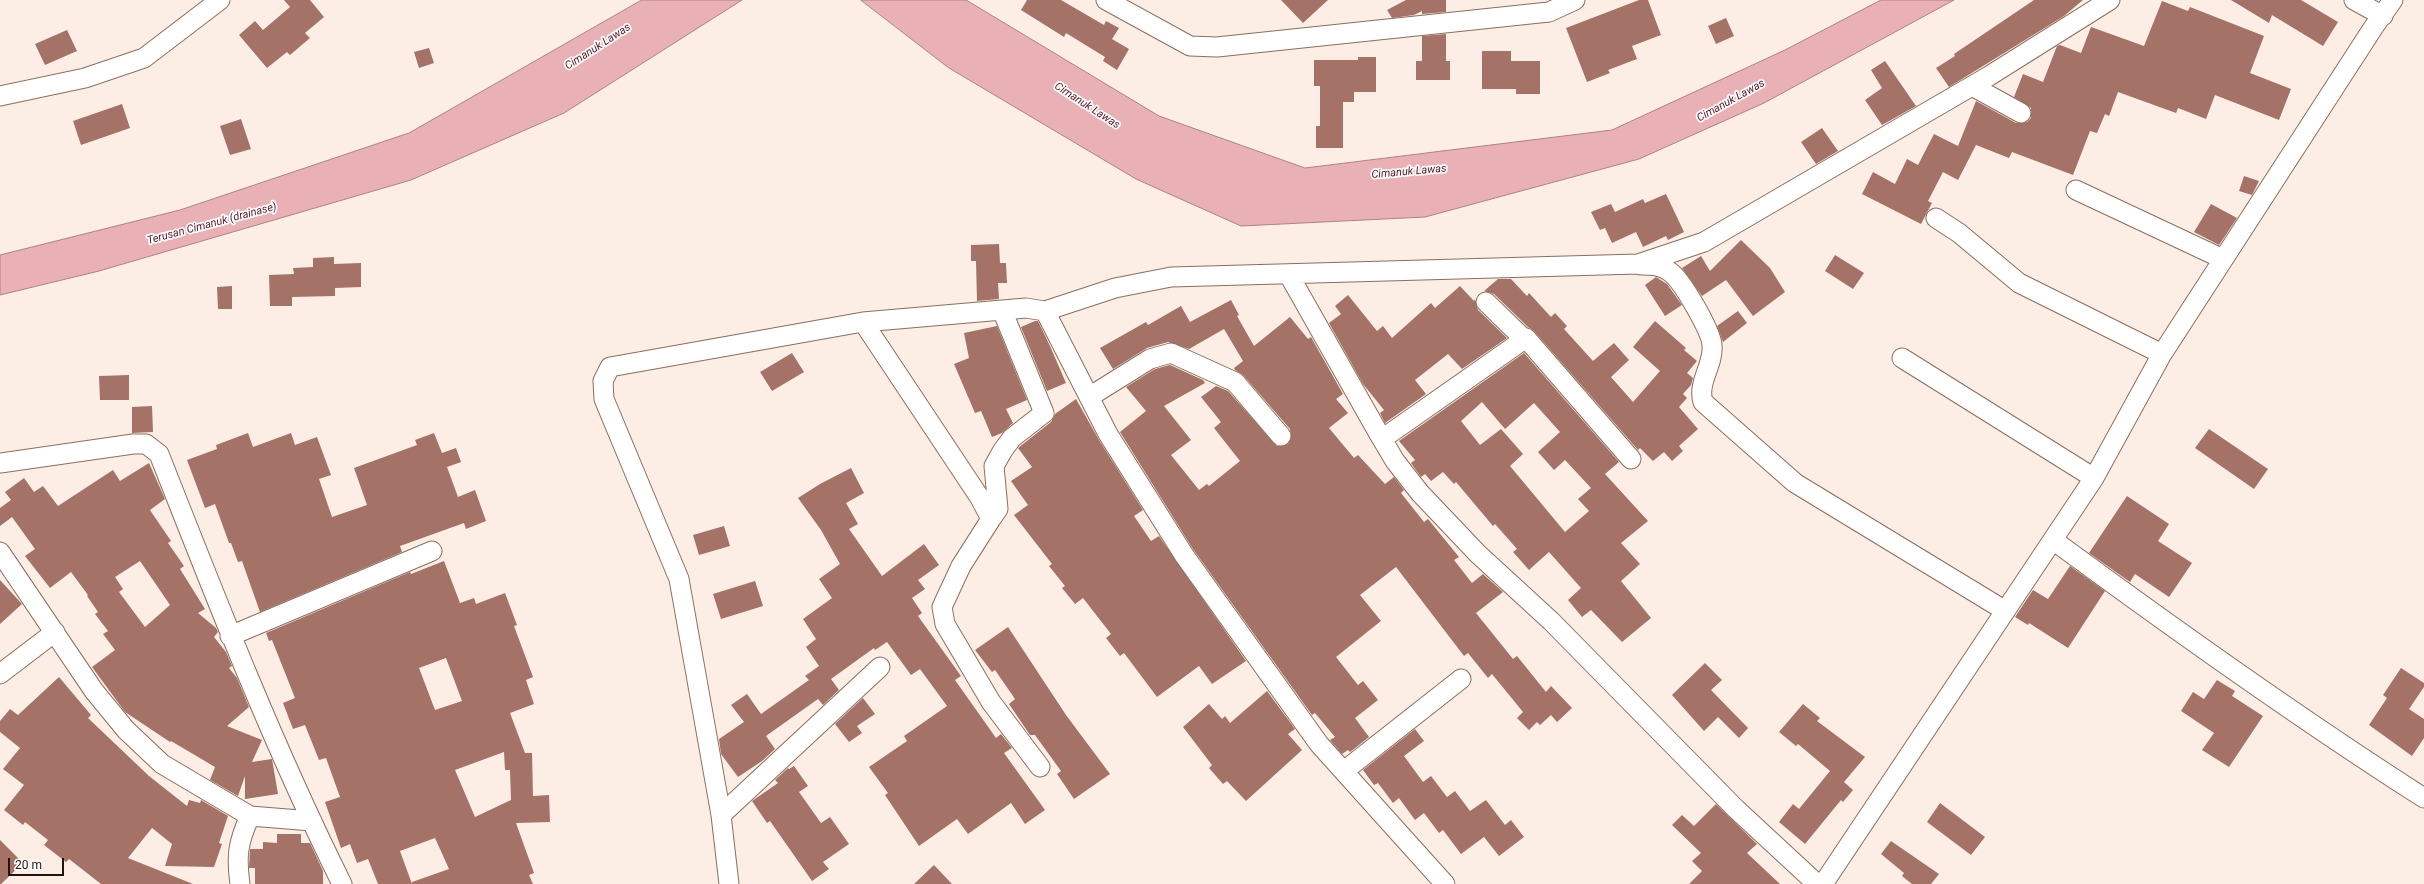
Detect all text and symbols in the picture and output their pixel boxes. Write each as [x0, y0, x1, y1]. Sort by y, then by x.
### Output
water label: Cimanuk Lawas [563, 21, 633, 73]
water label: Cimanuk Lawas [1695, 77, 1767, 125]
water label: Cimanuk Lawas [1052, 80, 1122, 132]
water label: Cimanuk Lawas [1371, 162, 1447, 182]
water label: Terusan Cimanuk (drainase) [146, 200, 278, 248]
scale bar [10, 850, 66, 876]
text: 20 m [15, 858, 42, 872]

